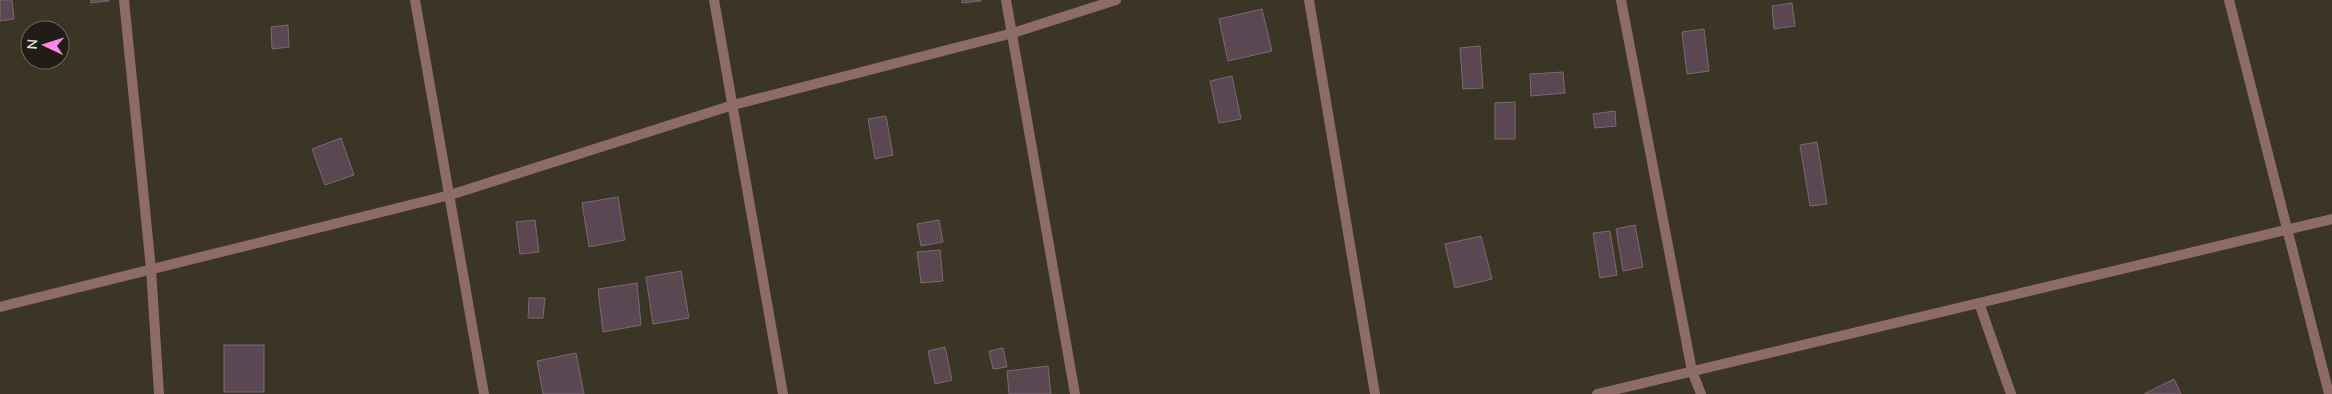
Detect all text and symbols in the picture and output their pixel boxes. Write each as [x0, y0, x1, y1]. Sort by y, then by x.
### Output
north arrow [20, 20, 70, 70]
text: N [23, 38, 42, 50]

